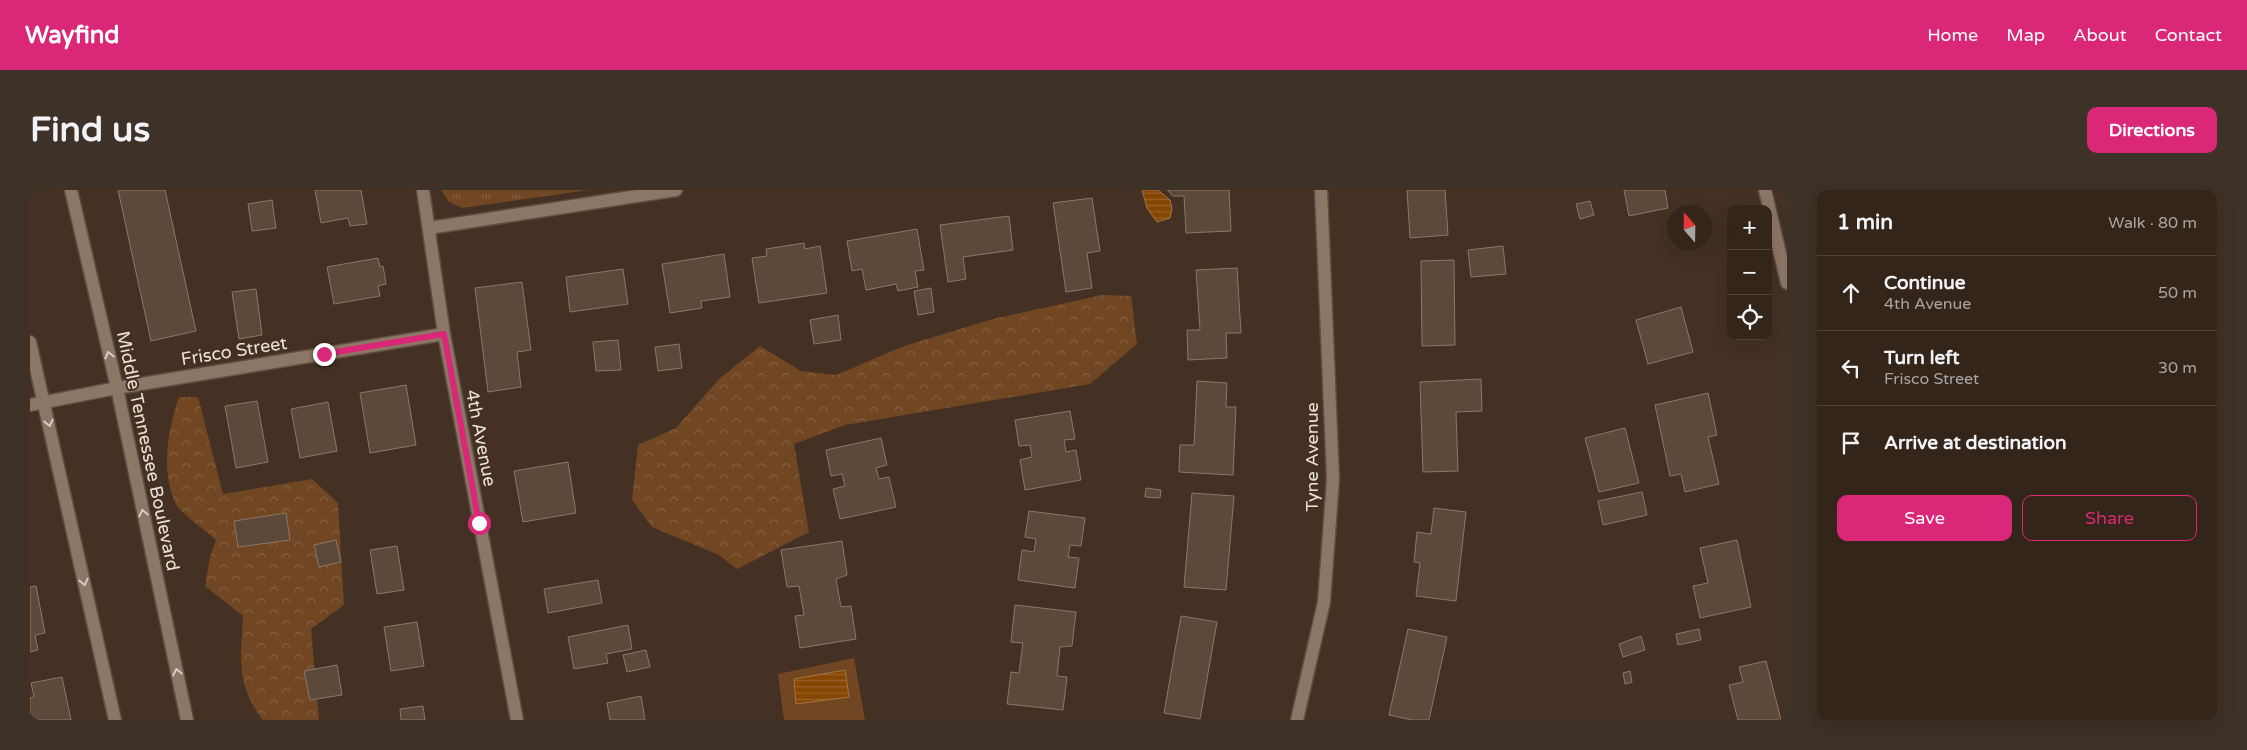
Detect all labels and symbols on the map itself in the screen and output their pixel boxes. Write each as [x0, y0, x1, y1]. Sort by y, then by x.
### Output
north arrow [1667, 205, 1712, 250]
street label: Middle Tennessee Boulevard [112, 329, 184, 573]
street label: Frisco Street [179, 332, 289, 370]
route end [313, 343, 336, 366]
one-way arrow [104, 350, 115, 359]
street label: 4th Avenue [461, 388, 501, 488]
street label: Tyne Avenue [1301, 402, 1323, 512]
one-way arrow [43, 419, 53, 428]
one-way arrow [139, 509, 149, 518]
route start [468, 512, 491, 535]
one-way arrow [78, 578, 89, 586]
one-way arrow [172, 668, 183, 677]

